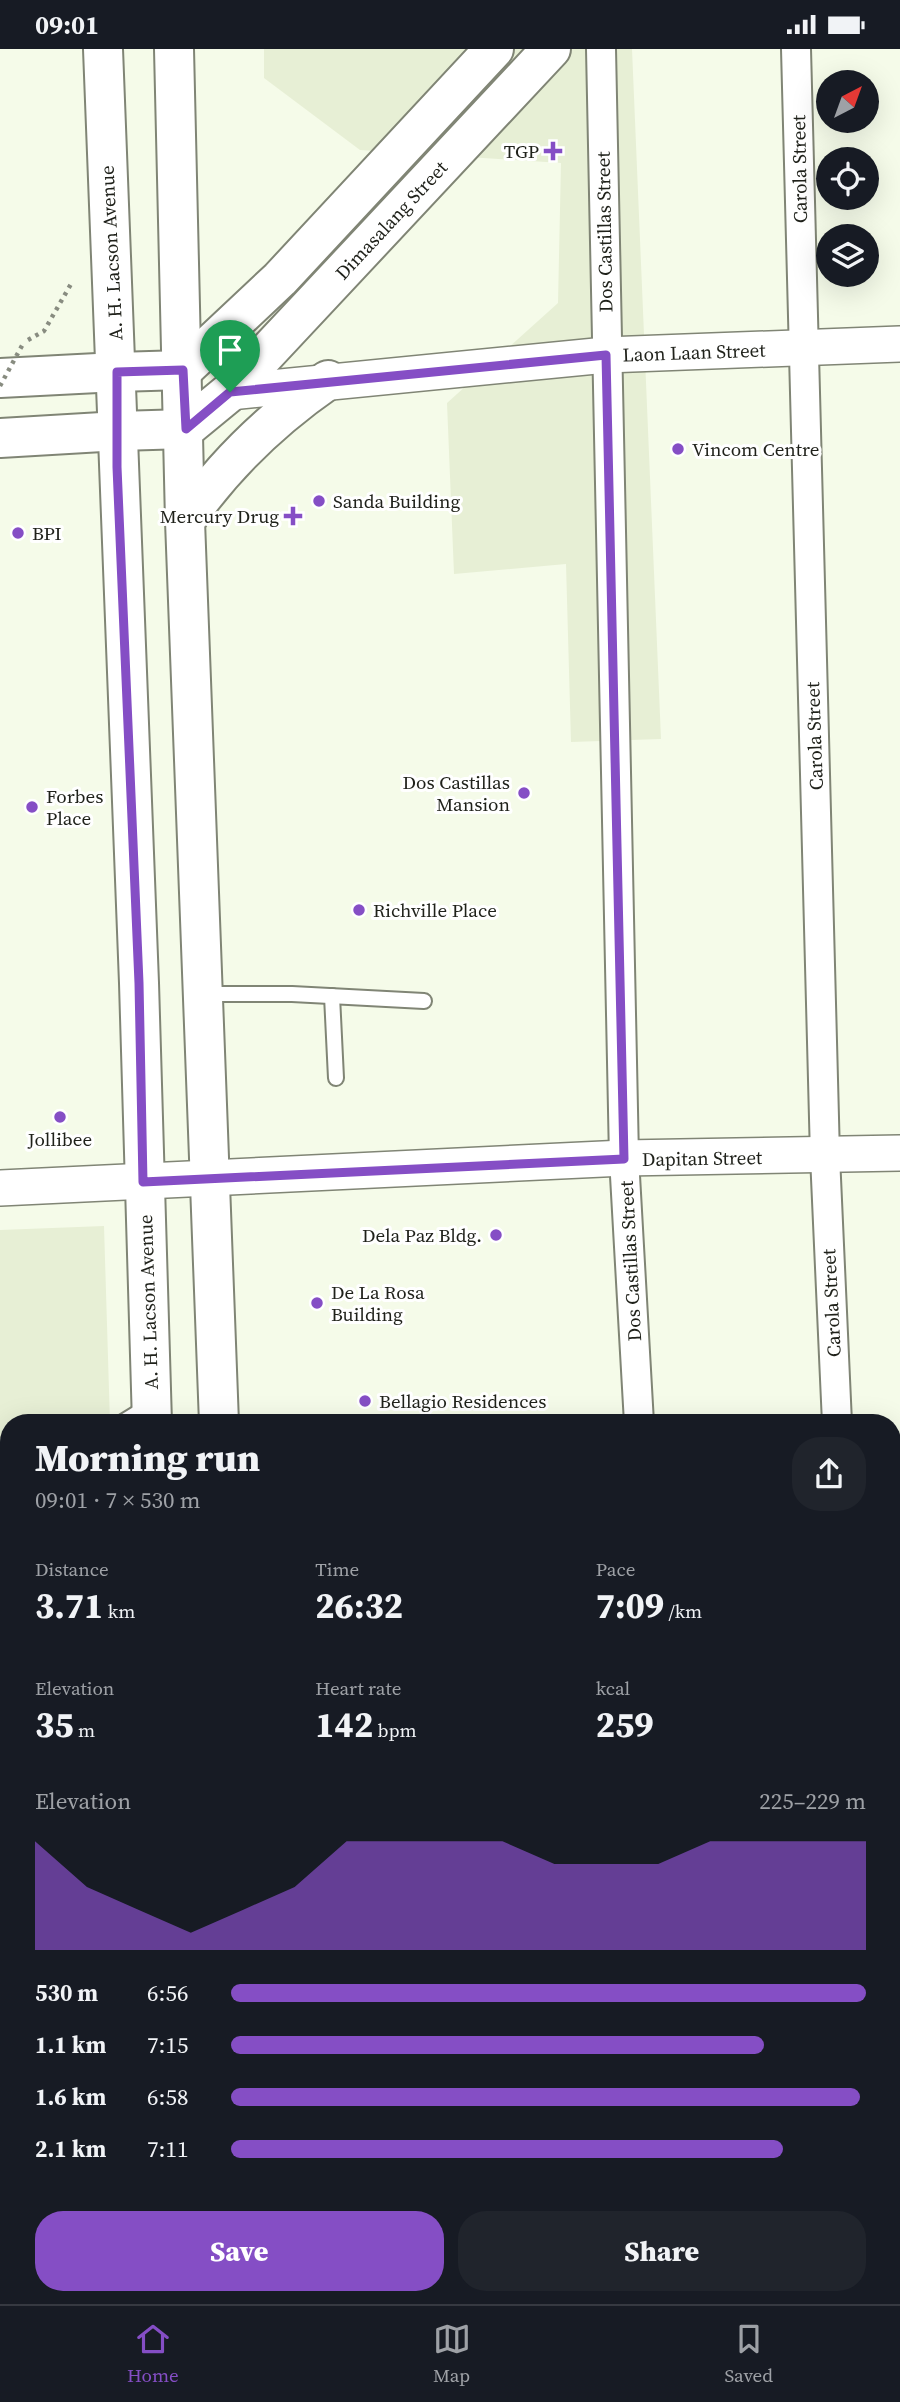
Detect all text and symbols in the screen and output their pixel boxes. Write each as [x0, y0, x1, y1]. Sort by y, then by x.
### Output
text: 09:01 [35, 7, 99, 43]
north arrow [816, 70, 878, 133]
map controls [816, 70, 879, 287]
street label: Carola Street [785, 114, 813, 223]
place label: TGP [504, 138, 539, 164]
marker: TGP [545, 143, 561, 159]
button: locate [816, 147, 879, 210]
street label: Dos Castillas Street [590, 150, 618, 313]
street label: Dimasalang Street [329, 154, 454, 285]
street label: A. H. Lacson Avenue [93, 165, 129, 341]
button: layers [816, 224, 879, 287]
pin [200, 320, 260, 392]
icon: arrive [211, 331, 249, 369]
street label: Laon Laan Street [622, 336, 767, 367]
place label: Vincom Centre [692, 436, 819, 462]
marker: Vincom Centre [670, 441, 686, 457]
place label: Sanda Building [333, 488, 460, 514]
marker: Sanda Building [311, 493, 327, 509]
place label: Mercury Drug [160, 503, 279, 529]
marker: Mercury Drug [285, 508, 301, 524]
place label: BPI [32, 520, 62, 546]
marker: BPI [10, 525, 26, 541]
street label: Carola Street [799, 681, 829, 791]
place label: Dos Castillas Mansion [403, 769, 510, 817]
place label: Forbes Place [46, 783, 103, 831]
marker: Dos Castillas Mansion [516, 785, 532, 801]
marker: Forbes Place [24, 799, 40, 815]
place label: Richville Place [373, 897, 497, 923]
marker: Richville Place [351, 902, 367, 918]
marker: Jollibee [52, 1109, 68, 1125]
place label: Jollibee [27, 1126, 92, 1152]
street label: Dapitan Street [642, 1144, 763, 1172]
street label: Dos Castillas Street [613, 1179, 647, 1342]
street label: A. H. Lacson Avenue [132, 1214, 164, 1390]
place label: Dela Paz Bldg. [362, 1222, 482, 1248]
marker: Dela Paz Bldg. [488, 1227, 504, 1243]
street label: Carola Street [815, 1247, 847, 1358]
place label: De La Rosa Building [331, 1279, 425, 1327]
marker: De La Rosa Building [309, 1295, 325, 1311]
place label: Bellagio Residences [379, 1388, 546, 1414]
marker: Bellagio Residences [357, 1393, 373, 1409]
text: Morning run [35, 1432, 260, 1484]
button: share [792, 1437, 866, 1511]
text: 09:01 · 7 × 530 m [35, 1484, 201, 1516]
text: Distance [35, 1556, 109, 1582]
text: Time [315, 1556, 359, 1582]
text: Pace [596, 1556, 635, 1582]
text: 3.71 [35, 1582, 103, 1630]
text: 26:32 [315, 1582, 403, 1630]
text: 7:09 [596, 1582, 664, 1630]
text: km [103, 1598, 135, 1624]
text: /km [664, 1598, 702, 1624]
text: Elevation [35, 1675, 114, 1701]
text: Heart rate [315, 1675, 401, 1701]
text: kcal [596, 1675, 630, 1701]
text: 35 [35, 1701, 74, 1749]
text: 142 [315, 1701, 373, 1749]
text: 259 [596, 1701, 654, 1749]
text: m [74, 1717, 95, 1743]
text: bpm [373, 1717, 417, 1743]
text: Elevation [35, 1785, 131, 1817]
text: 225–229 m [759, 1785, 866, 1817]
text: 530 m [35, 1977, 98, 2009]
text: 6:56 [147, 1977, 188, 2009]
text: 1.1 km [35, 2029, 106, 2061]
text: 7:15 [147, 2029, 188, 2061]
text: 1.6 km [35, 2081, 106, 2113]
text: 6:58 [147, 2081, 188, 2113]
text: 2.1 km [35, 2133, 106, 2165]
text: 7:11 [147, 2133, 188, 2165]
button: Save [35, 2211, 444, 2291]
button: Share [458, 2211, 866, 2291]
tab: Home [127, 2320, 179, 2388]
tab: Map [433, 2320, 471, 2388]
tab: Saved [724, 2320, 773, 2388]

